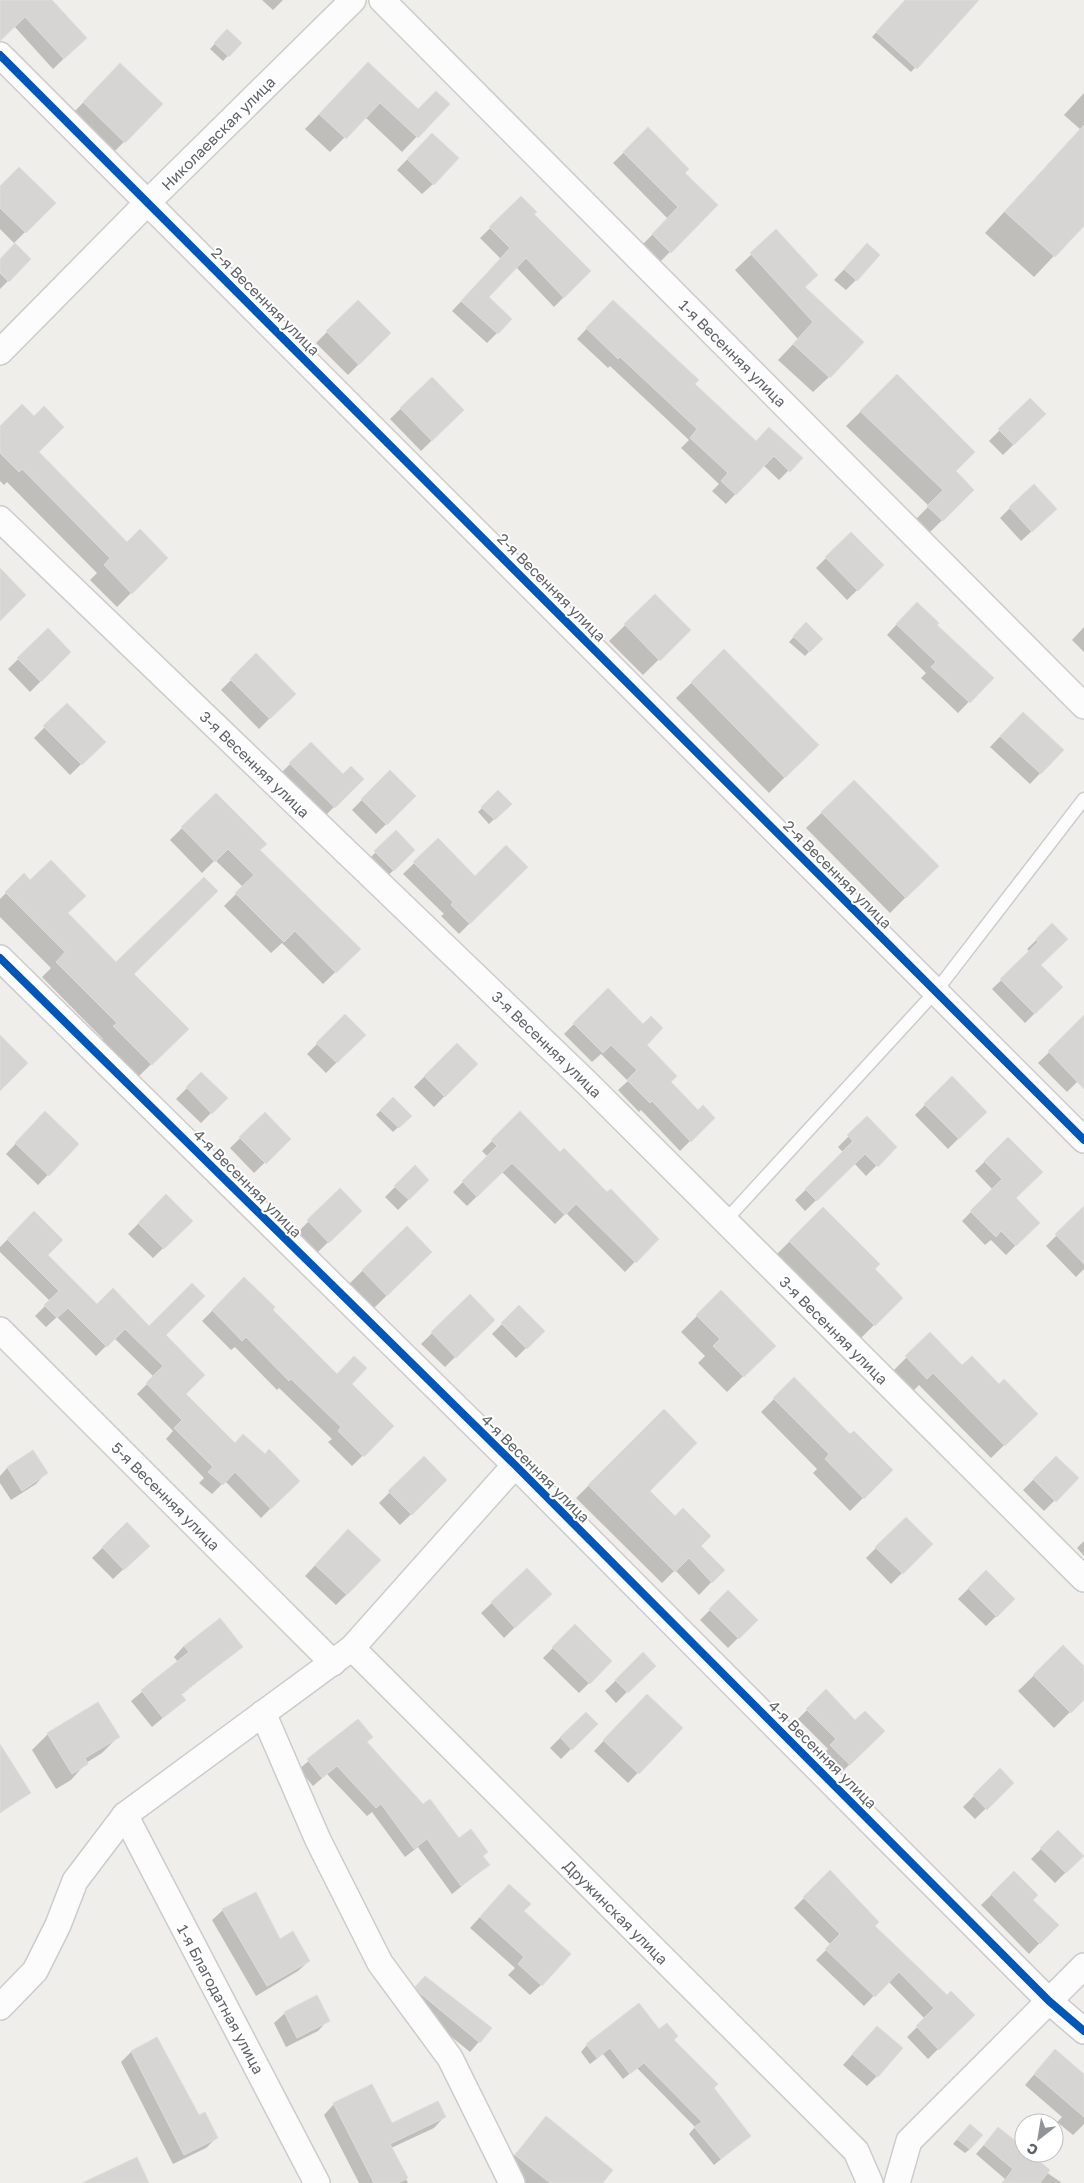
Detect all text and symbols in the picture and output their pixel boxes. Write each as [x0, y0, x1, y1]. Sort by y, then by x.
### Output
street label: Николаевская улица [157, 72, 279, 194]
street label: 2-я Весенняя улица [208, 243, 324, 359]
street label: 1-я Весенняя улица [676, 296, 790, 410]
street label: 2-я Весенняя улица [494, 529, 610, 645]
street label: 3-я Весенняя улица [196, 707, 314, 821]
street label: 2-я Весенняя улица [780, 816, 896, 932]
street label: 3-я Весенняя улица [488, 987, 606, 1101]
street label: 4-я Весенняя улица [190, 1125, 306, 1241]
street label: 3-я Весенняя улица [776, 1272, 892, 1388]
street label: 4-я Весенняя улица [478, 1410, 594, 1526]
street label: 5-я Весенняя улица [108, 1438, 224, 1554]
street label: 4-я Весенняя улица [765, 1696, 881, 1812]
street label: Дружинская улица [560, 1856, 672, 1968]
street label: 1-я Благодатная улица [174, 1921, 268, 2077]
north arrow [1014, 2113, 1064, 2163]
text: С [1023, 2140, 1041, 2159]

